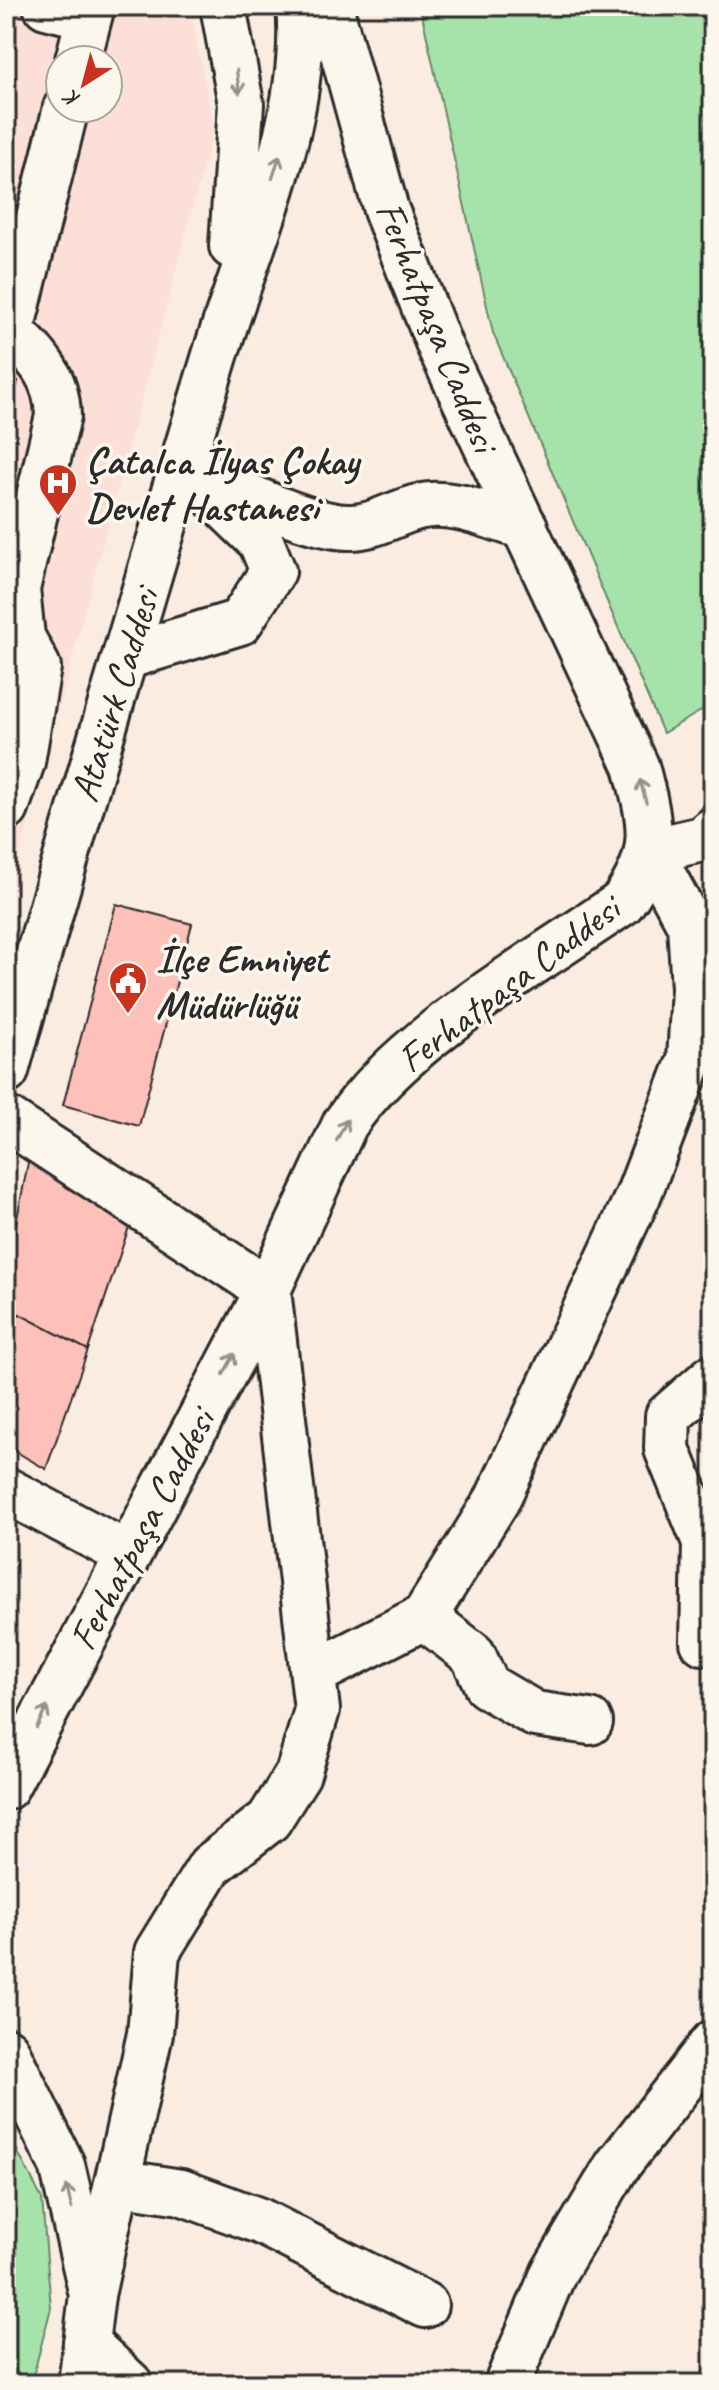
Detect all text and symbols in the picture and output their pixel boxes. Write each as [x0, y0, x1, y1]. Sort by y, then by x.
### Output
north arrow [44, 44, 124, 124]
one-way arrow [231, 69, 246, 94]
text: K [56, 82, 86, 114]
one-way arrow [270, 154, 285, 179]
street label: Ferhatpaşa Caddesi [364, 194, 512, 463]
place label: Çatalca İlyas Çokay Devlet Hastanesi [86, 436, 362, 532]
hospital icon: Çatalca İlyas Çokay Devlet Hastanesi [37, 462, 79, 517]
street label: Atatürk Caddesi [59, 579, 172, 808]
one-way arrow [634, 778, 649, 804]
street label: Ferhatpaşa Caddesi [388, 881, 633, 1084]
place label: İlçe Emniyet Müdürlüğü [156, 934, 331, 1030]
public building icon: İlçe Emniyet Müdürlüğü [107, 960, 149, 1015]
one-way arrow [335, 1119, 351, 1142]
one-way arrow [221, 1352, 237, 1376]
street label: Ferhatpaşa Caddesi [58, 1397, 228, 1658]
one-way arrow [34, 1706, 50, 1730]
one-way arrow [61, 2185, 76, 2211]

